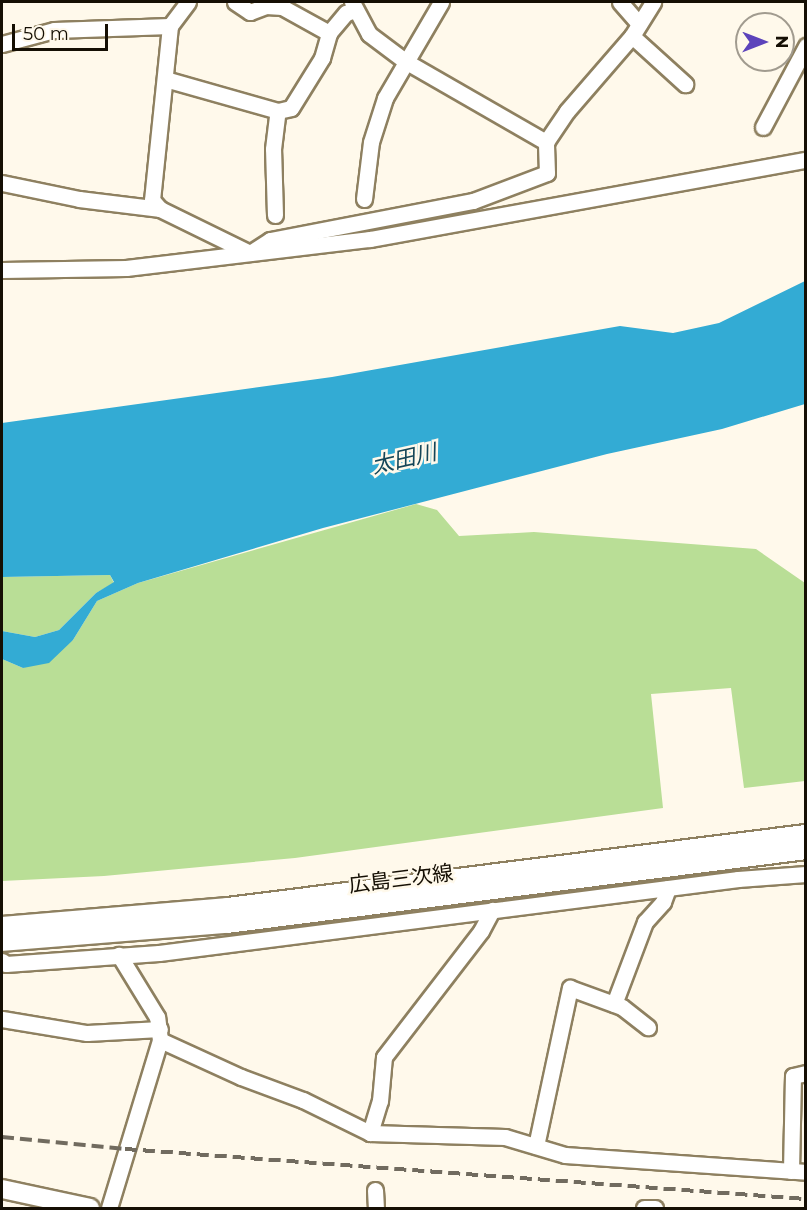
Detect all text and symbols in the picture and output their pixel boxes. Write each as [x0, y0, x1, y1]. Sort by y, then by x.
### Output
scale bar [15, 12, 111, 50]
north arrow [735, 12, 795, 72]
text: 50 m [23, 23, 69, 45]
text: N [772, 36, 791, 48]
water label: 太田川 [369, 439, 439, 479]
street label: 広島三次線 [347, 860, 455, 898]

